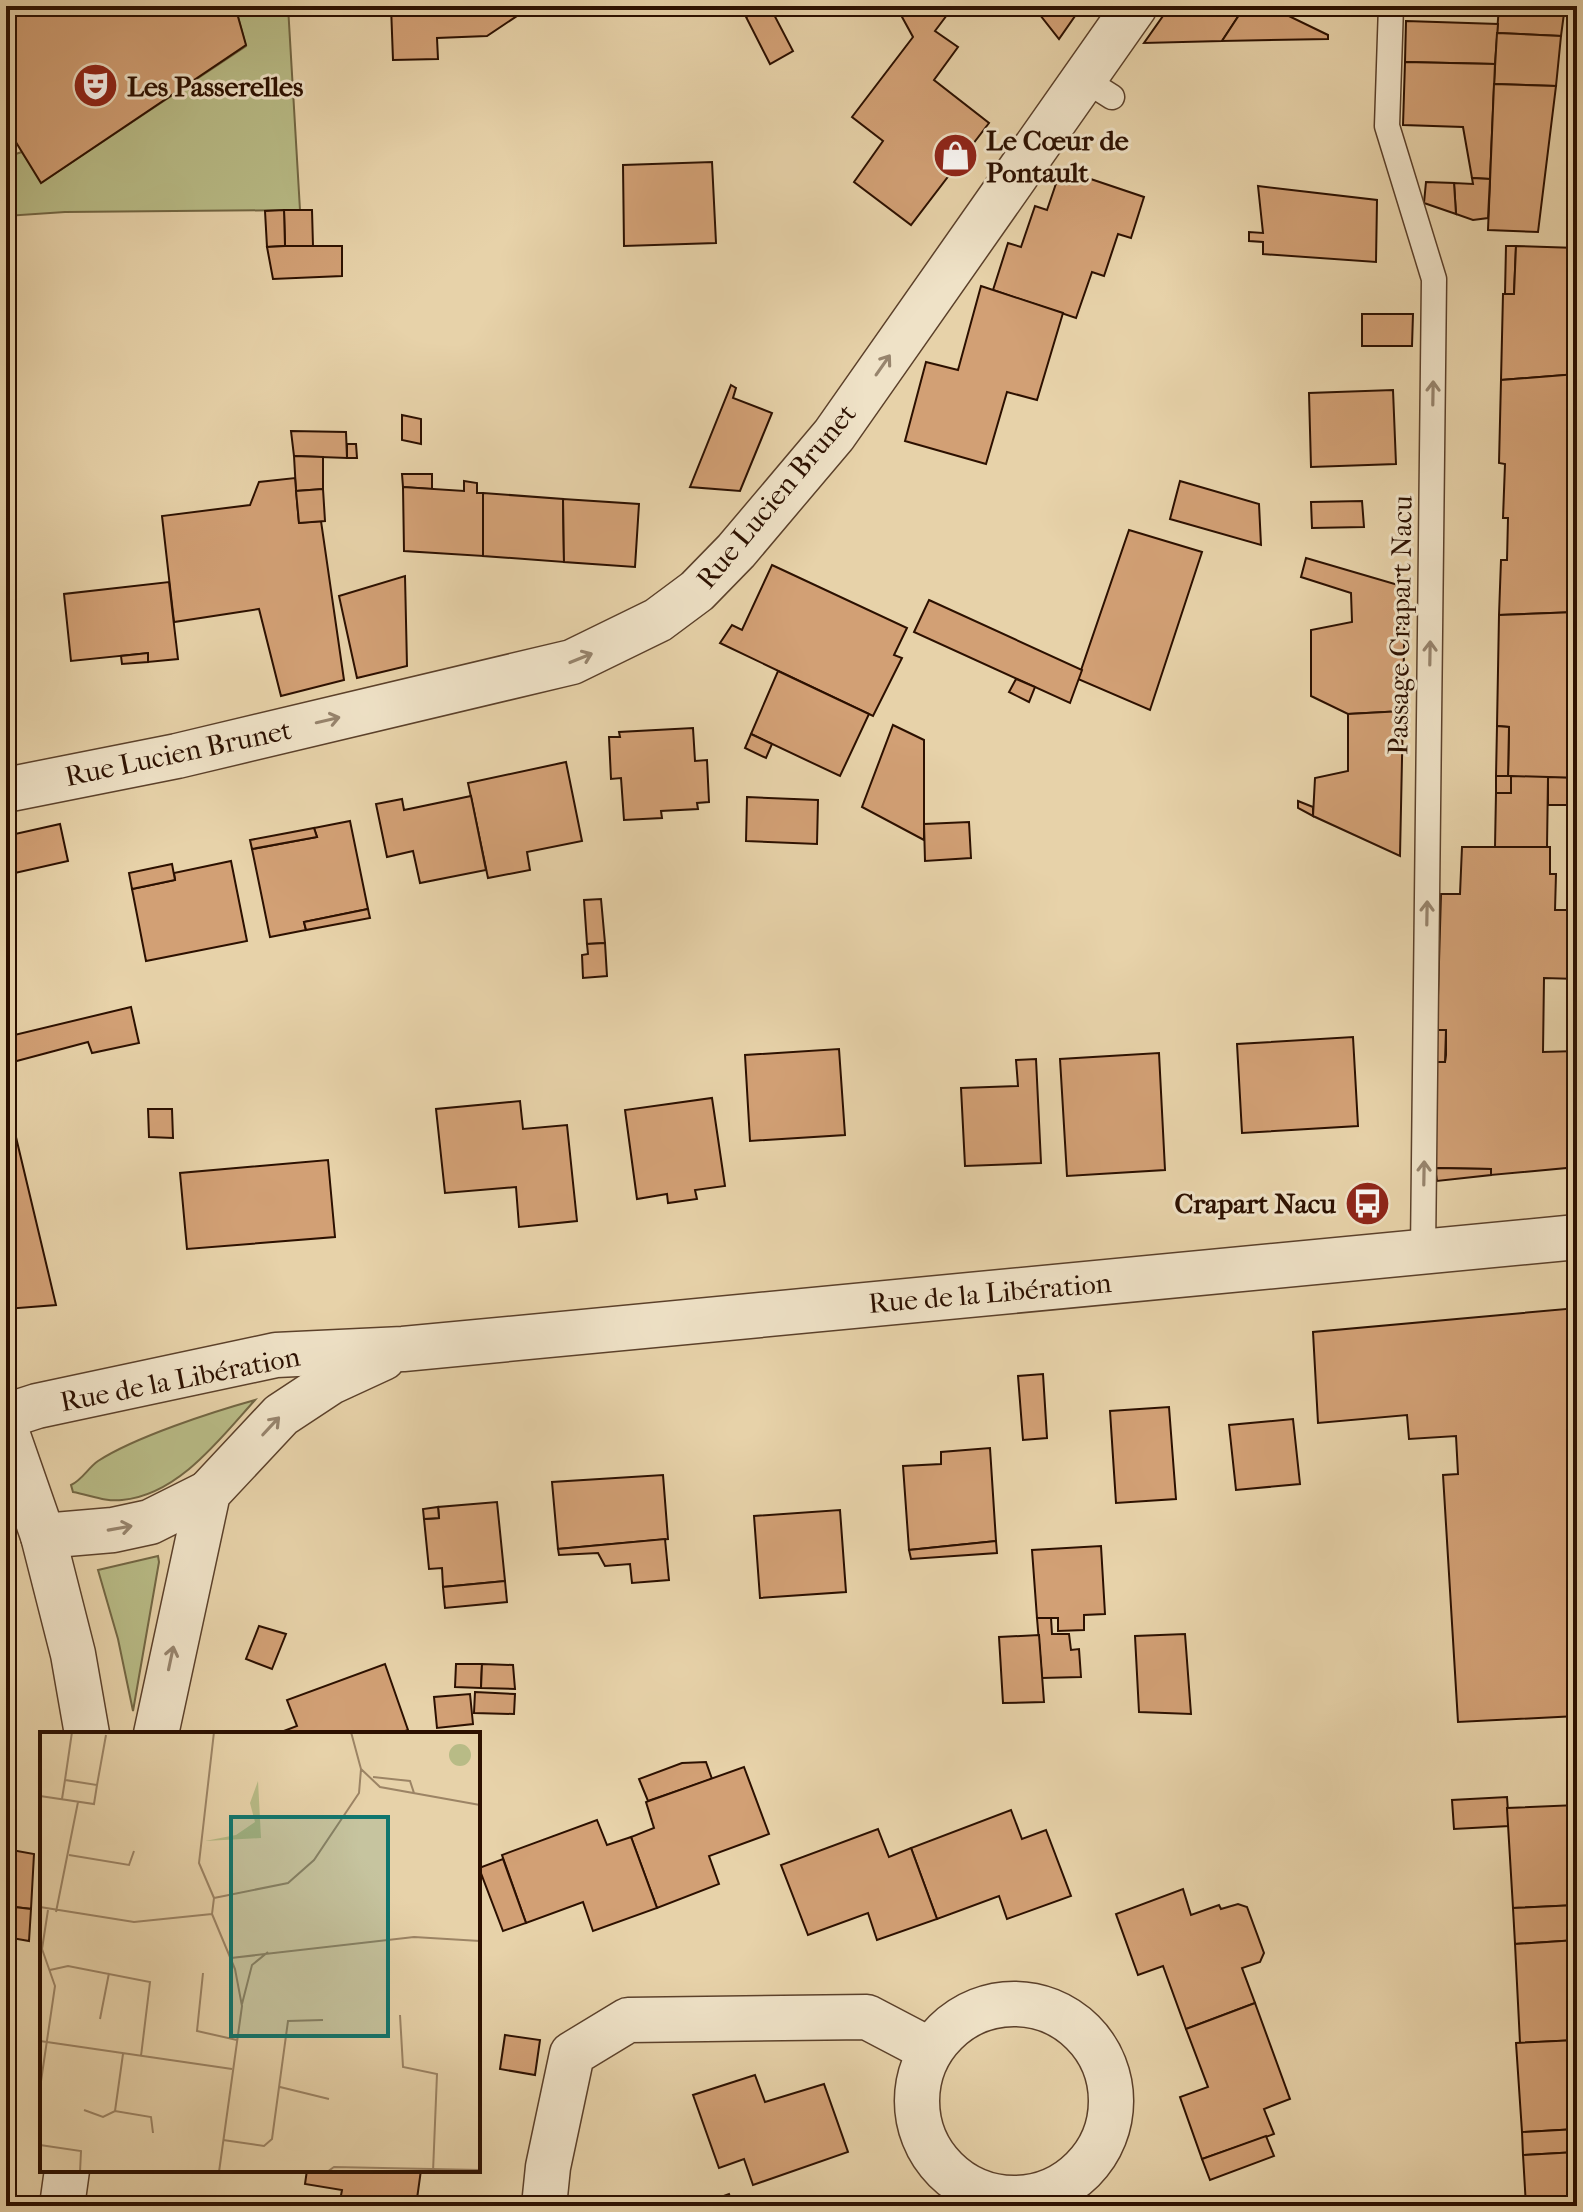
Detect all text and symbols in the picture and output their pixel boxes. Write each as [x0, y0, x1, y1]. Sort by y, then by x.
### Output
theatre icon: Les Passerelles [72, 62, 120, 110]
place label: Les Passerelles [127, 70, 303, 103]
place label: Le Cœur de Pontault [986, 124, 1129, 189]
shop icon: Le Cœur de Pontault [931, 132, 979, 180]
one-way arrow [875, 354, 891, 376]
one-way arrow [1425, 380, 1441, 407]
street label: Rue Lucien Brunet [689, 397, 863, 595]
street label: Passage Crapart Nacu [1381, 495, 1419, 755]
one-way arrow [1422, 640, 1438, 667]
one-way arrow [568, 649, 593, 664]
one-way arrow [315, 711, 341, 726]
street label: Rue Lucien Brunet [62, 713, 294, 793]
one-way arrow [1419, 900, 1435, 927]
one-way arrow [1416, 1160, 1432, 1187]
bus stop icon: Crapart Nacu [1343, 1179, 1391, 1227]
place label: Crapart Nacu [1174, 1187, 1336, 1220]
street label: Rue de la Libération [867, 1266, 1113, 1320]
street label: Rue de la Libération [57, 1340, 303, 1418]
one-way arrow [261, 1417, 279, 1437]
one-way arrow [107, 1519, 132, 1534]
one-way arrow [164, 1645, 179, 1671]
inset map [40, 1732, 480, 2172]

